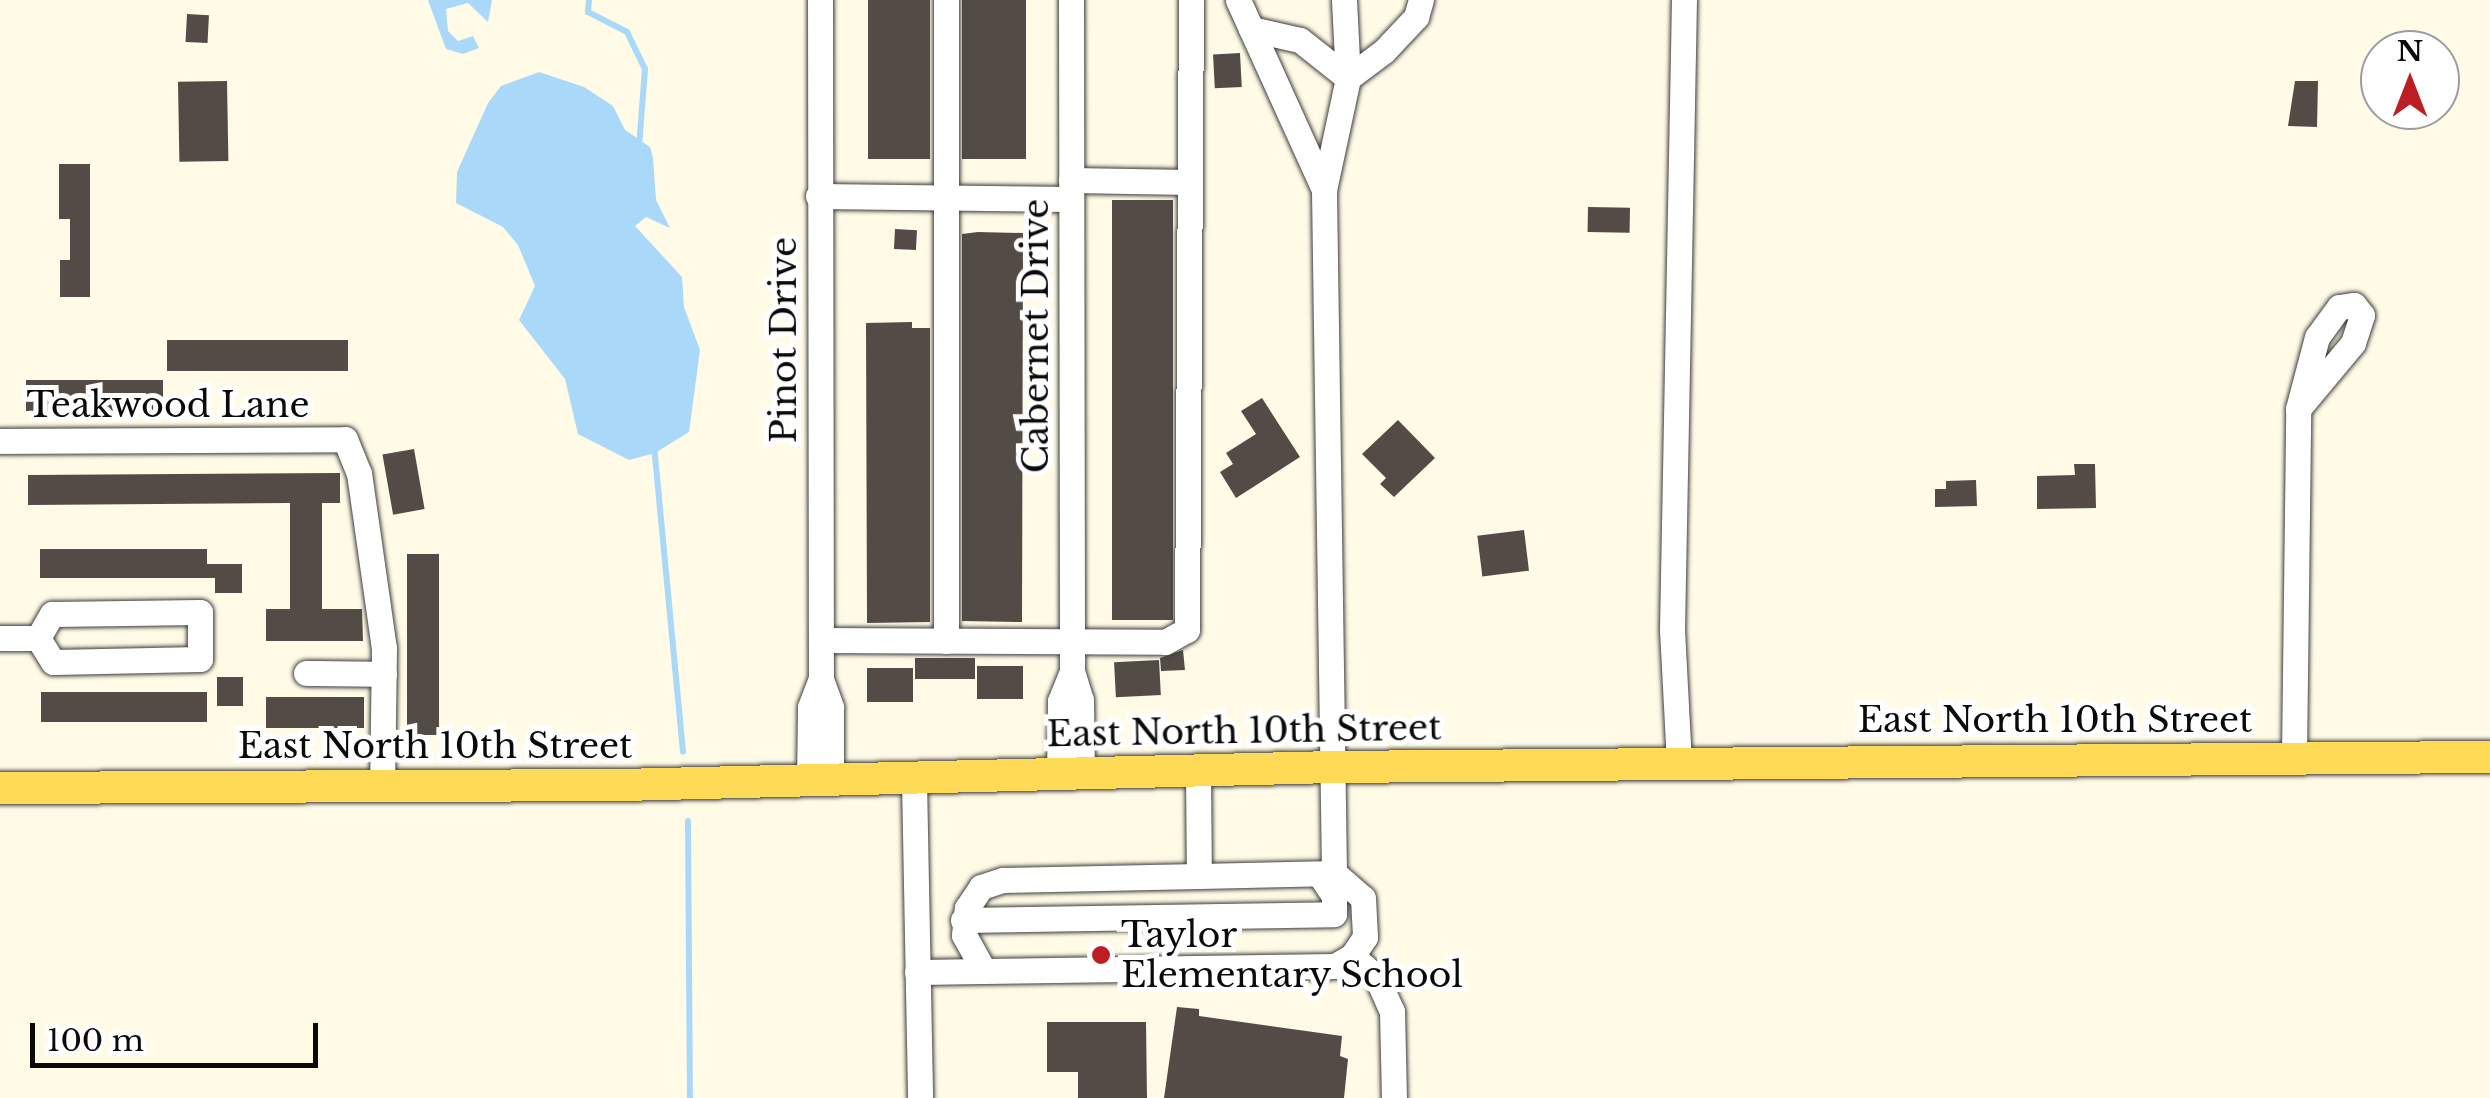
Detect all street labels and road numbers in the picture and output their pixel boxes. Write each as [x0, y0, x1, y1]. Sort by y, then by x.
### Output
street label: Cabernet Drive [1015, 199, 1057, 473]
street label: Pinot Drive [763, 237, 805, 443]
street label: Teakwood Lane [26, 384, 310, 426]
street label: East North 10th Street [1858, 699, 2252, 741]
street label: East North 10th Street [1046, 707, 1442, 755]
street label: East North 10th Street [238, 725, 632, 767]

